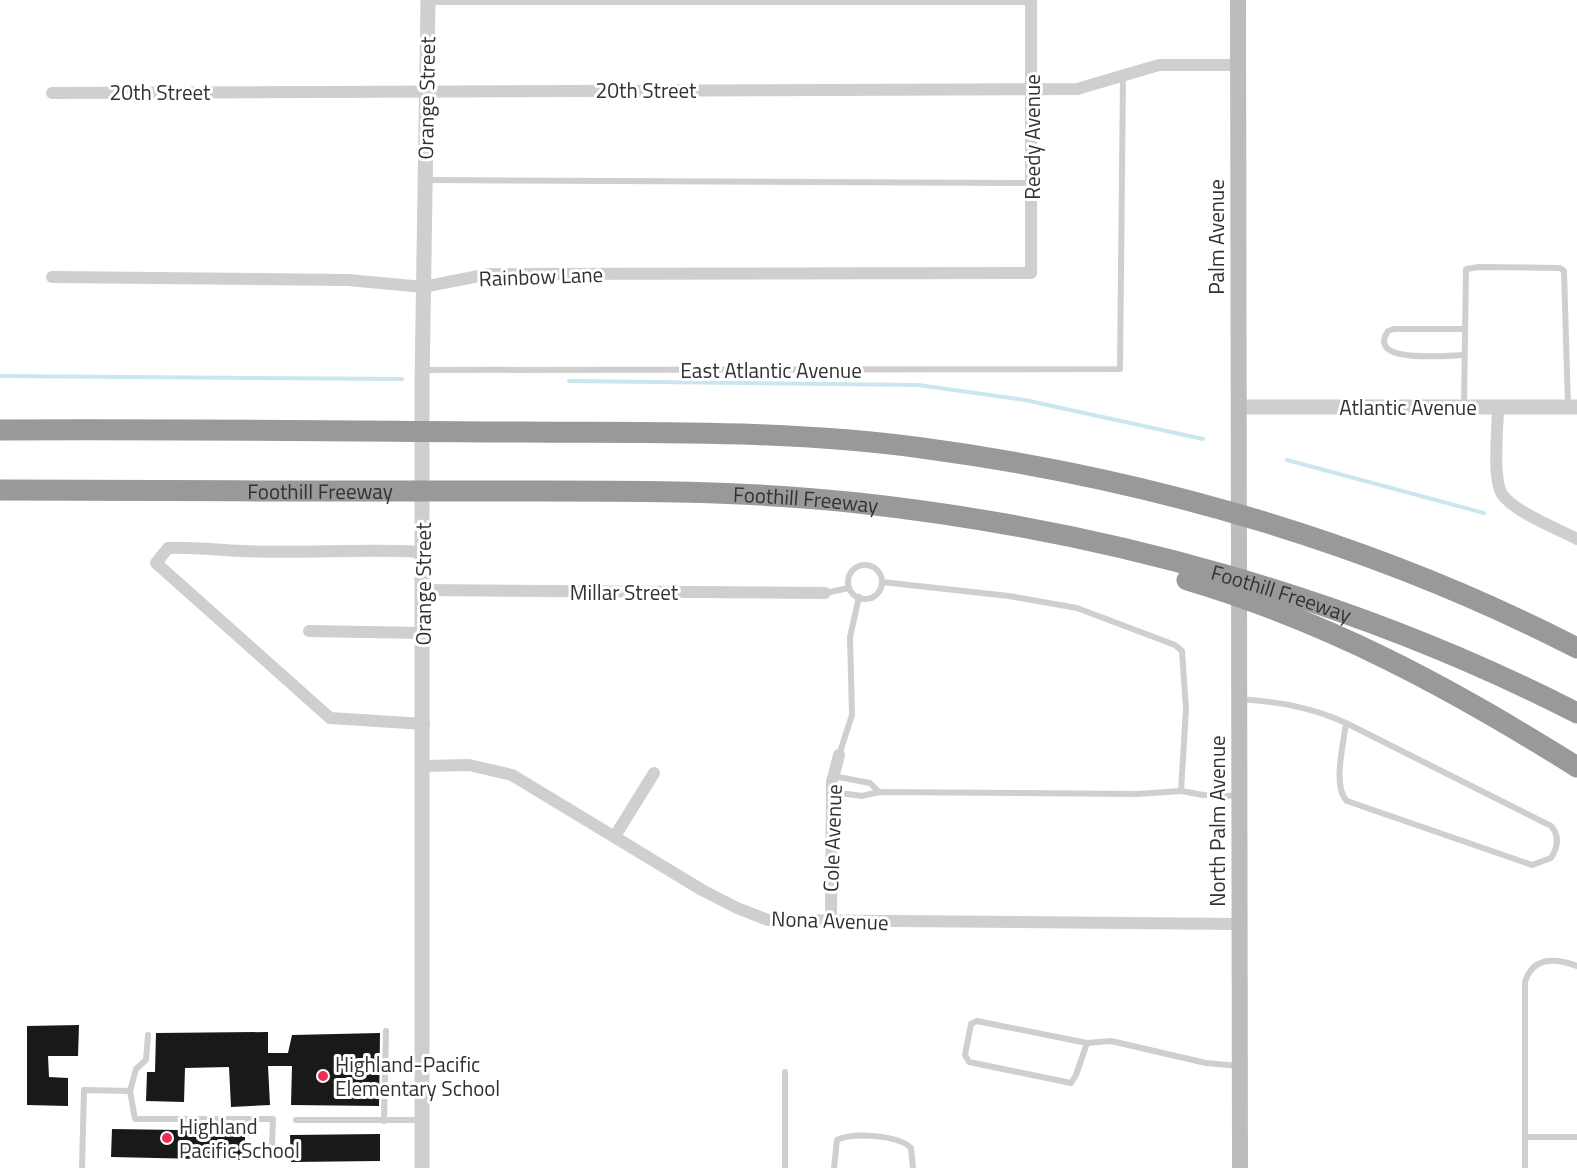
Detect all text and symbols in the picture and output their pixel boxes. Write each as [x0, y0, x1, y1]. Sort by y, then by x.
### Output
street label: Orange Street [409, 36, 443, 160]
street label: 20th Street [596, 74, 697, 106]
street label: Reedy Avenue [1016, 74, 1048, 200]
street label: 20th Street [110, 76, 211, 108]
street label: Palm Avenue [1200, 179, 1232, 295]
street label: Rainbow Lane [478, 258, 604, 294]
street label: East Atlantic Avenue [680, 354, 862, 386]
street label: Atlantic Avenue [1339, 391, 1477, 423]
street label: Foothill Freeway [247, 475, 393, 507]
street label: Foothill Freeway [732, 478, 880, 521]
street label: Orange Street [407, 522, 439, 646]
street label: Foothill Freeway [1208, 556, 1356, 630]
street label: Millar Street [570, 576, 679, 608]
street label: North Palm Avenue [1201, 735, 1233, 907]
street label: Cole Avenue [814, 783, 850, 893]
street label: Nona Avenue [771, 902, 889, 938]
place label: Highland-Pacific Elementary School [335, 1048, 500, 1104]
marker: Highland-Pacific Elementary School [316, 1069, 330, 1083]
place label: Highland Pacific School [179, 1110, 300, 1166]
marker: Highland Pacific School [160, 1131, 174, 1145]

